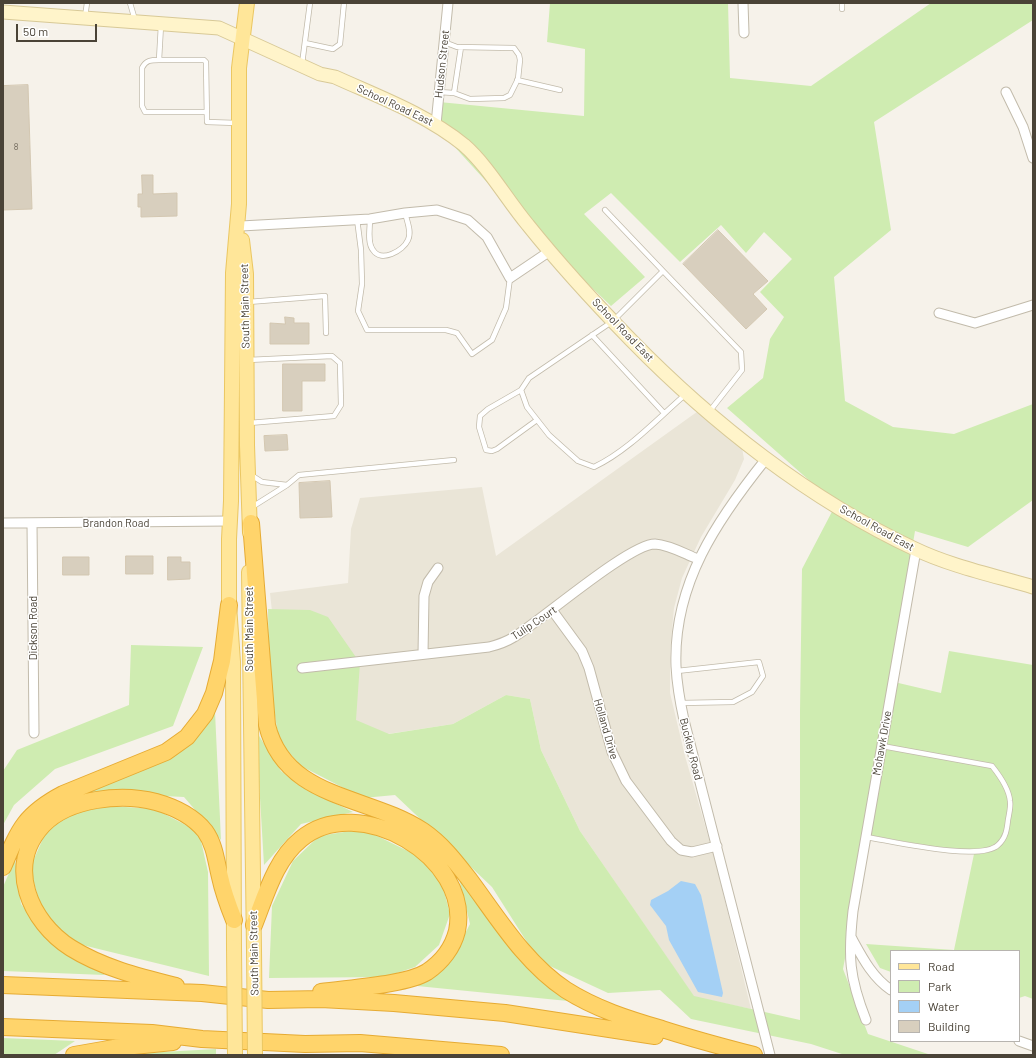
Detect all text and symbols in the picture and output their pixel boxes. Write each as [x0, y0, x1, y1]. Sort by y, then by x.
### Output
scale bar [18, 16, 99, 42]
text: 50 m [23, 24, 48, 38]
street label: Hudson Street [432, 29, 452, 99]
street label: School Road East [355, 82, 435, 128]
house number: 8 [14, 142, 18, 152]
street label: South Main Street [238, 263, 252, 349]
street label: School Road East [589, 296, 657, 364]
street label: School Road East [838, 502, 916, 554]
street label: Brandon Road [83, 516, 149, 530]
street label: South Main Street [242, 587, 256, 671]
street label: Dickson Road [26, 596, 40, 660]
street label: Tulip Court [509, 603, 559, 643]
street label: Holland Drive [591, 697, 621, 761]
street label: Mohawk Drive [870, 710, 894, 776]
street label: Buckley Road [677, 716, 705, 782]
street label: South Main Street [247, 910, 261, 996]
legend [890, 950, 1020, 1042]
text: Road [928, 959, 955, 973]
text: Park [928, 979, 952, 993]
text: Water [928, 999, 959, 1013]
text: Building [928, 1019, 970, 1033]

